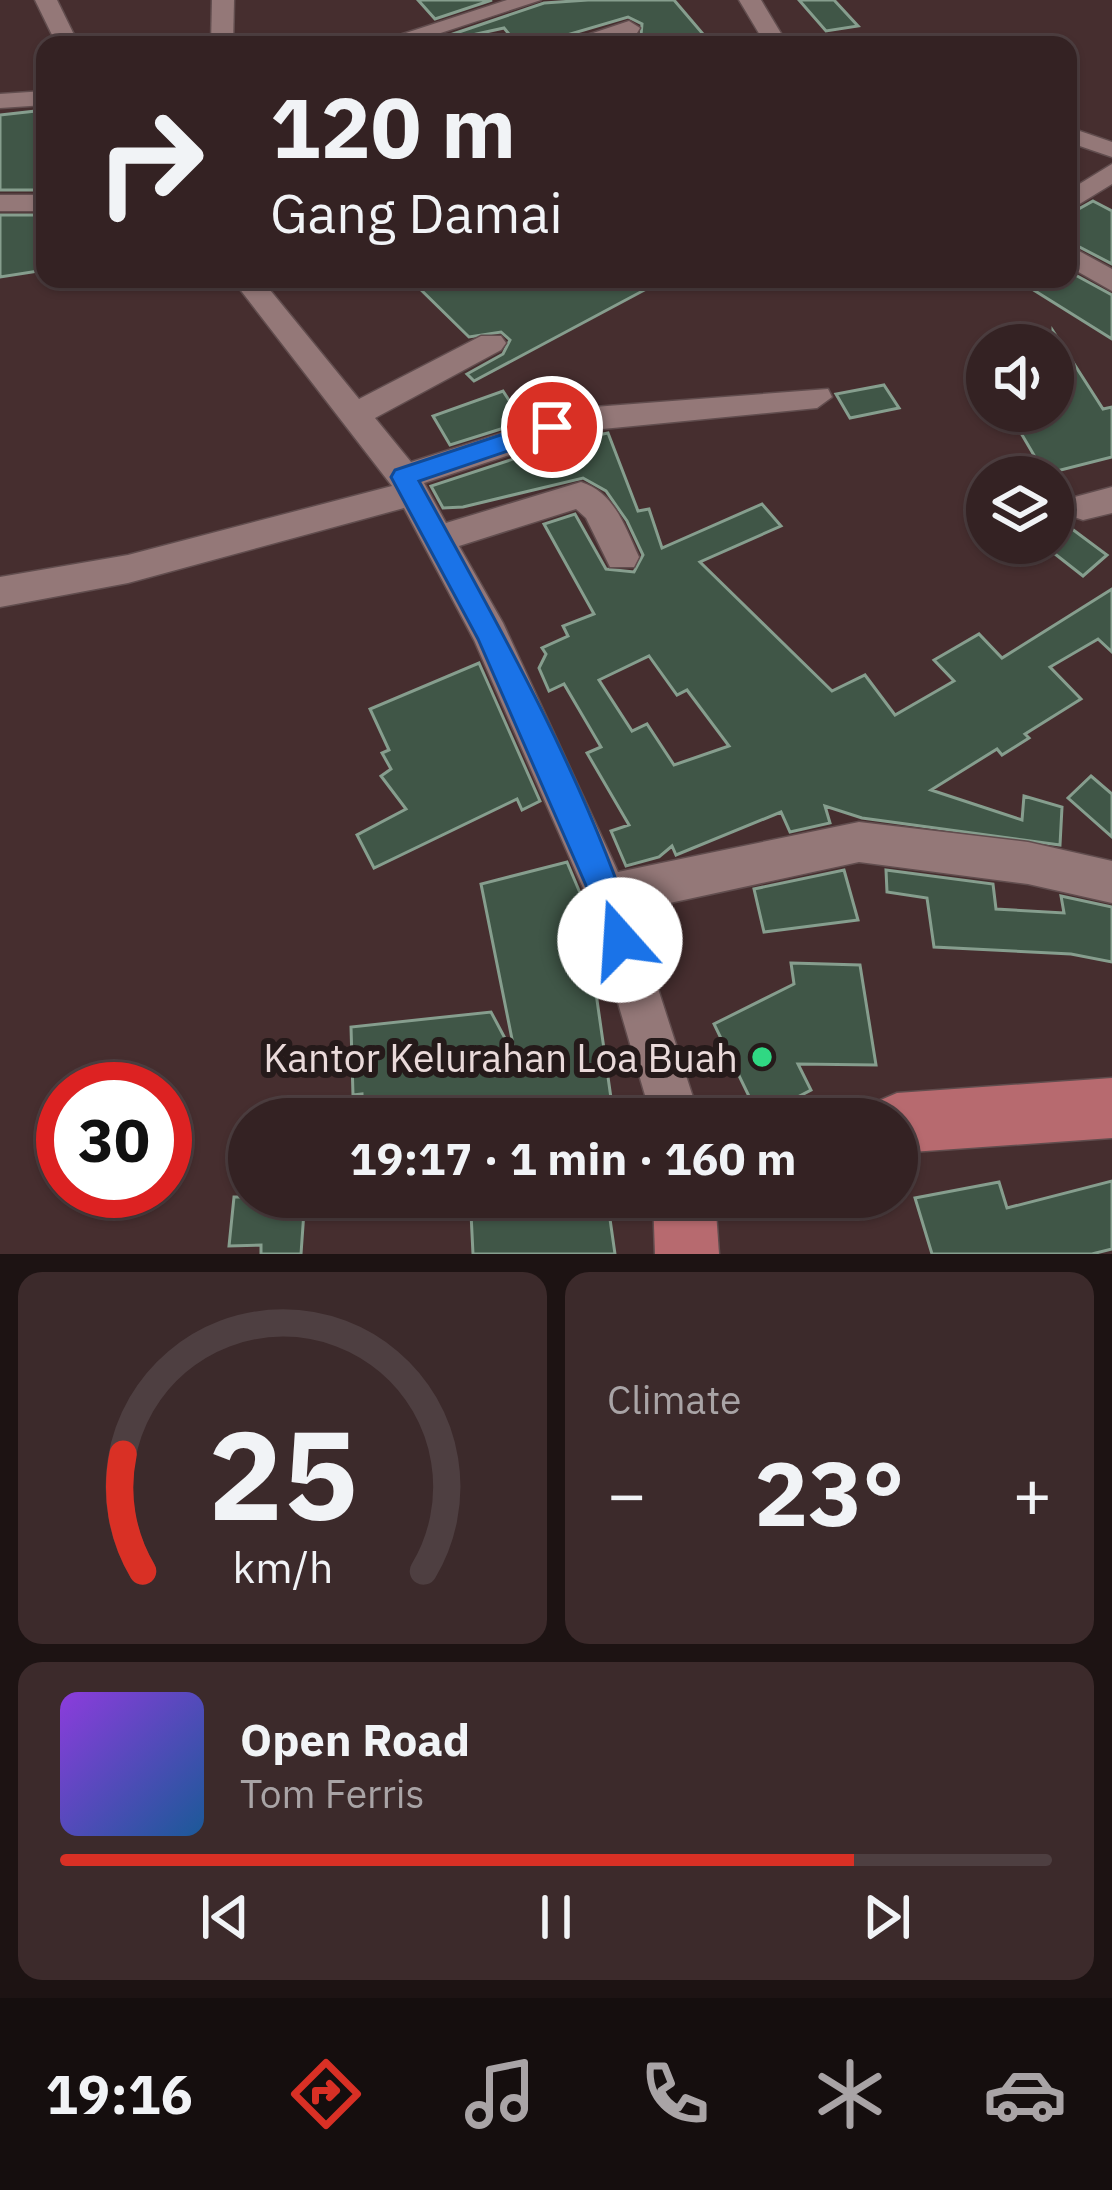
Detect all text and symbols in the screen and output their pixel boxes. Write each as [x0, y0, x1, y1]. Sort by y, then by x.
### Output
text: 120 m [270, 72, 516, 181]
icon: right [72, 84, 228, 240]
text: Gang Damai [270, 178, 563, 248]
map controls [966, 324, 1074, 564]
button: sound [966, 324, 1074, 432]
pin [501, 376, 603, 478]
icon: arrive [519, 394, 585, 460]
button: layers [966, 456, 1074, 564]
position arrow [557, 877, 683, 1003]
place label: Kantor Kelurahan Loa Buah [263, 1032, 738, 1083]
marker: Kantor Kelurahan Loa Buah [749, 1044, 775, 1070]
speed limit sign: 30 [36, 1062, 192, 1218]
text: 19:17 · 1 min · 160 m [350, 1129, 796, 1187]
text: Climate [607, 1374, 741, 1425]
text: 25 [208, 1392, 357, 1554]
text: 23° [754, 1434, 905, 1551]
text: − [607, 1450, 647, 1536]
text: + [1012, 1450, 1052, 1536]
text: km/h [232, 1539, 333, 1595]
text: Open Road [240, 1710, 470, 1768]
text: Tom Ferris [240, 1768, 424, 1819]
icon: previous [192, 1884, 258, 1950]
icon: pause [523, 1884, 589, 1950]
icon: next [854, 1884, 920, 1950]
icon: directions [284, 2052, 368, 2136]
icon: music [458, 2052, 542, 2136]
icon: phone [633, 2052, 717, 2136]
icon: climate [808, 2052, 892, 2136]
icon: car [983, 2052, 1067, 2136]
text: 19:16 [45, 2059, 193, 2129]

